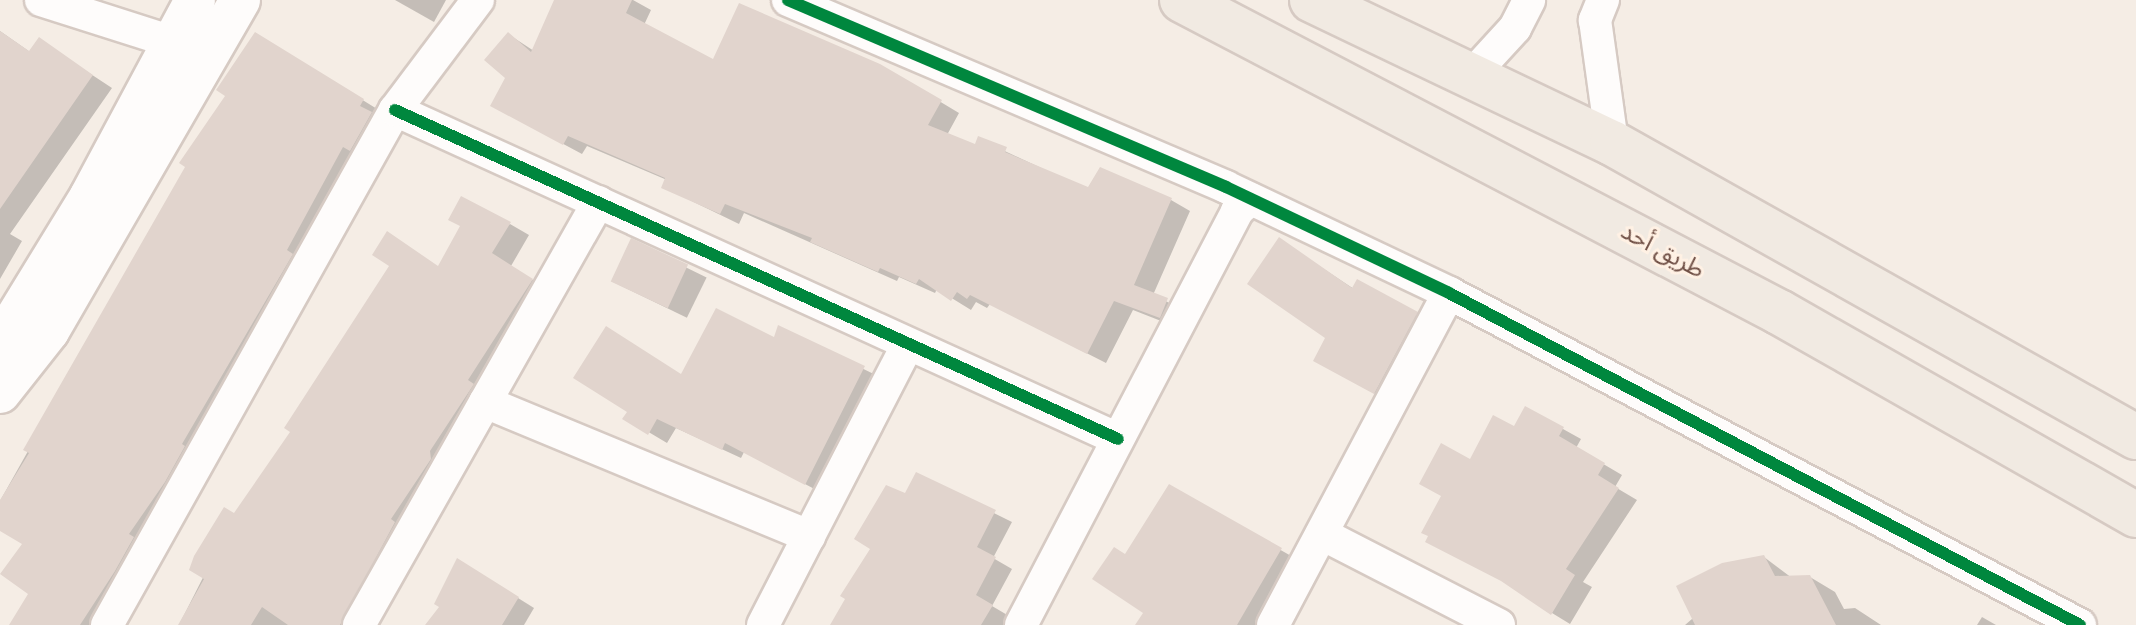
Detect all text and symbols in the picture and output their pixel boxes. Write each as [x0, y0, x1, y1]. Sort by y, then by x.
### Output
street label: طريق أحد [1616, 216, 1710, 284]

